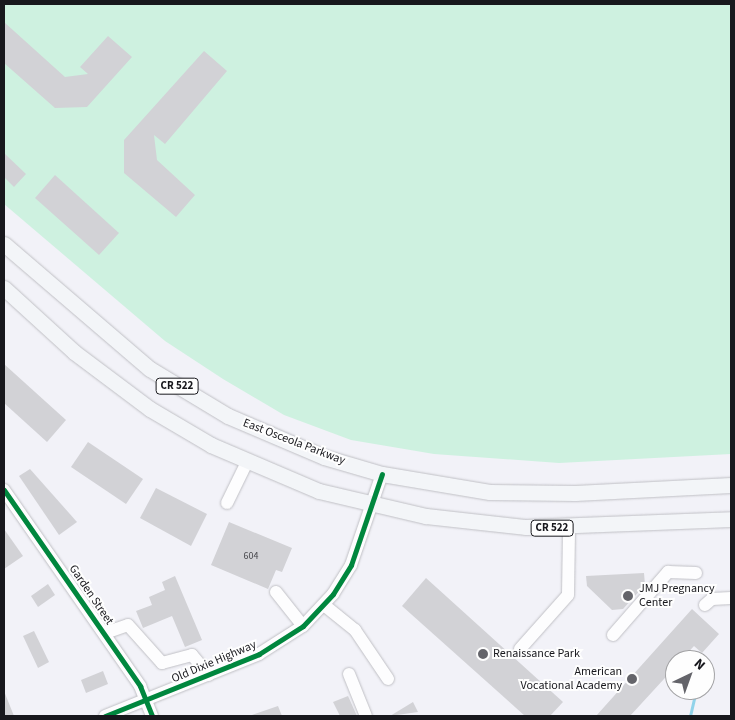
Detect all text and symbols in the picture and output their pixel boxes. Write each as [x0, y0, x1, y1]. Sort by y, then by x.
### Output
road number: CR 522 [154, 378, 200, 394]
street label: East Osceola Parkway [241, 416, 347, 468]
road number: CR 522 [530, 520, 574, 536]
house number: 604 [244, 551, 258, 563]
street label: Garden Street [66, 562, 116, 628]
place label: JMJ Pregnancy Center [639, 582, 715, 610]
marker: JMJ Pregnancy Center [621, 589, 635, 603]
street label: Old Dixie Highway [169, 638, 259, 686]
place label: Renaissance Park [493, 647, 580, 661]
marker: Renaissance Park [477, 648, 489, 660]
north arrow [665, 650, 715, 700]
text: N [689, 654, 710, 675]
place label: American Vocational Academy [521, 665, 622, 693]
marker: American Vocational Academy [626, 673, 638, 685]

